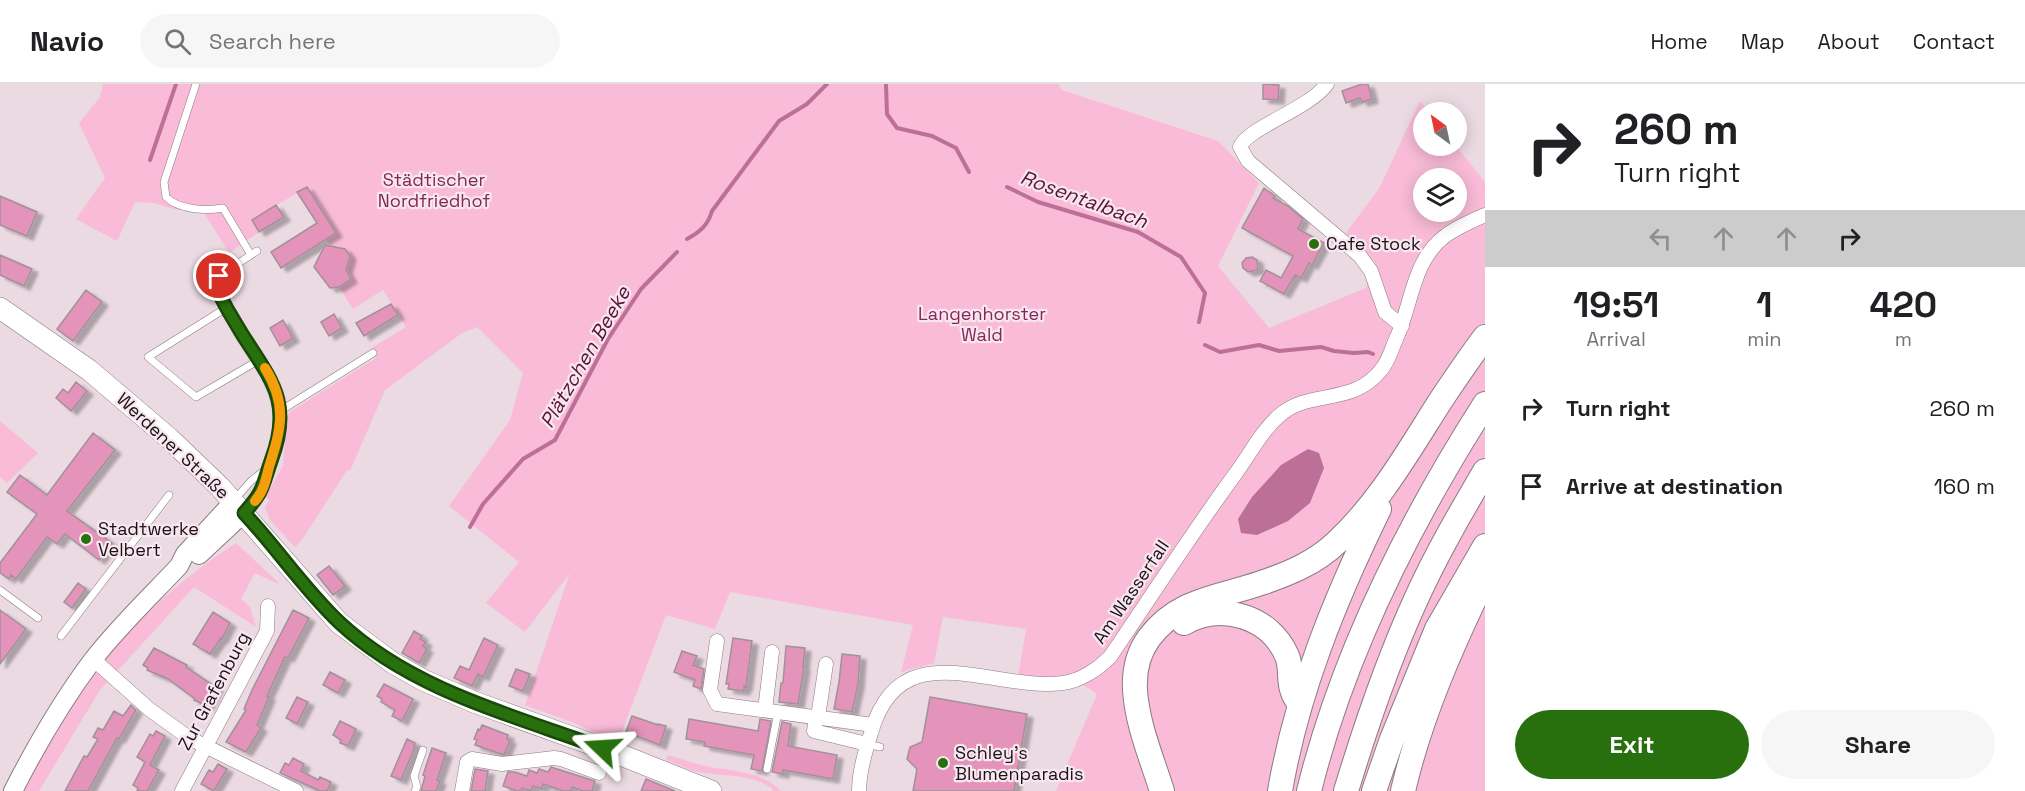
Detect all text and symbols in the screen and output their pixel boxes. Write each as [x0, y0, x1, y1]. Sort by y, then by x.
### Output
search box [140, 14, 560, 68]
text: Navio [30, 23, 104, 59]
icon: search [161, 25, 194, 58]
text: Search here [209, 27, 336, 55]
text: Home [1650, 28, 1708, 55]
text: Map [1741, 28, 1785, 55]
text: About [1818, 28, 1880, 55]
text: Contact [1913, 28, 1995, 55]
north arrow [1413, 102, 1467, 156]
map controls [1413, 102, 1467, 222]
text: 260 m [1614, 103, 1739, 156]
icon: right [1515, 108, 1593, 186]
text: Turn right [1614, 155, 1741, 190]
water label: Rosentalbach [1017, 164, 1152, 234]
park label: Städtischer Nordfriedhof [378, 168, 490, 212]
button: layers [1413, 168, 1467, 222]
icon: left [1644, 222, 1677, 255]
icon: ahead [1707, 222, 1740, 255]
icon: ahead [1770, 222, 1803, 255]
icon: right [1833, 222, 1866, 255]
place label: Cafe Stock [1326, 232, 1421, 255]
marker: Cafe Stock [1307, 237, 1321, 251]
pin [193, 250, 244, 301]
icon: arrive [202, 259, 235, 292]
water label: Plätzchen Beeke [534, 280, 637, 433]
text: 19:51 [1573, 282, 1659, 328]
text: 1 [1756, 282, 1773, 328]
text: 420 [1869, 282, 1937, 328]
park label: Langenhorster Wald [918, 302, 1046, 346]
text: Arrival [1586, 326, 1646, 352]
text: min [1747, 326, 1782, 352]
text: m [1895, 326, 1912, 352]
street label: Werdener Straße [112, 387, 235, 504]
icon: right [1515, 392, 1548, 425]
text: Turn right [1566, 394, 1671, 422]
text: 260 m [1930, 394, 1995, 422]
icon: arrive [1515, 470, 1548, 503]
text: Arrive at destination [1566, 472, 1783, 500]
text: 160 m [1934, 472, 1995, 500]
place label: Stadtwerke Velbert [98, 517, 199, 561]
marker: Stadtwerke Velbert [79, 532, 93, 546]
street label: Am Wasserfall [1087, 535, 1174, 648]
street label: Zur Grafenburg [173, 628, 254, 754]
button: Exit [1515, 710, 1749, 779]
button: Share [1761, 710, 1995, 779]
position arrow [570, 716, 634, 780]
place label: Schley's Blumenparadis [955, 741, 1084, 785]
marker: Schley's Blumenparadis [936, 756, 950, 770]

